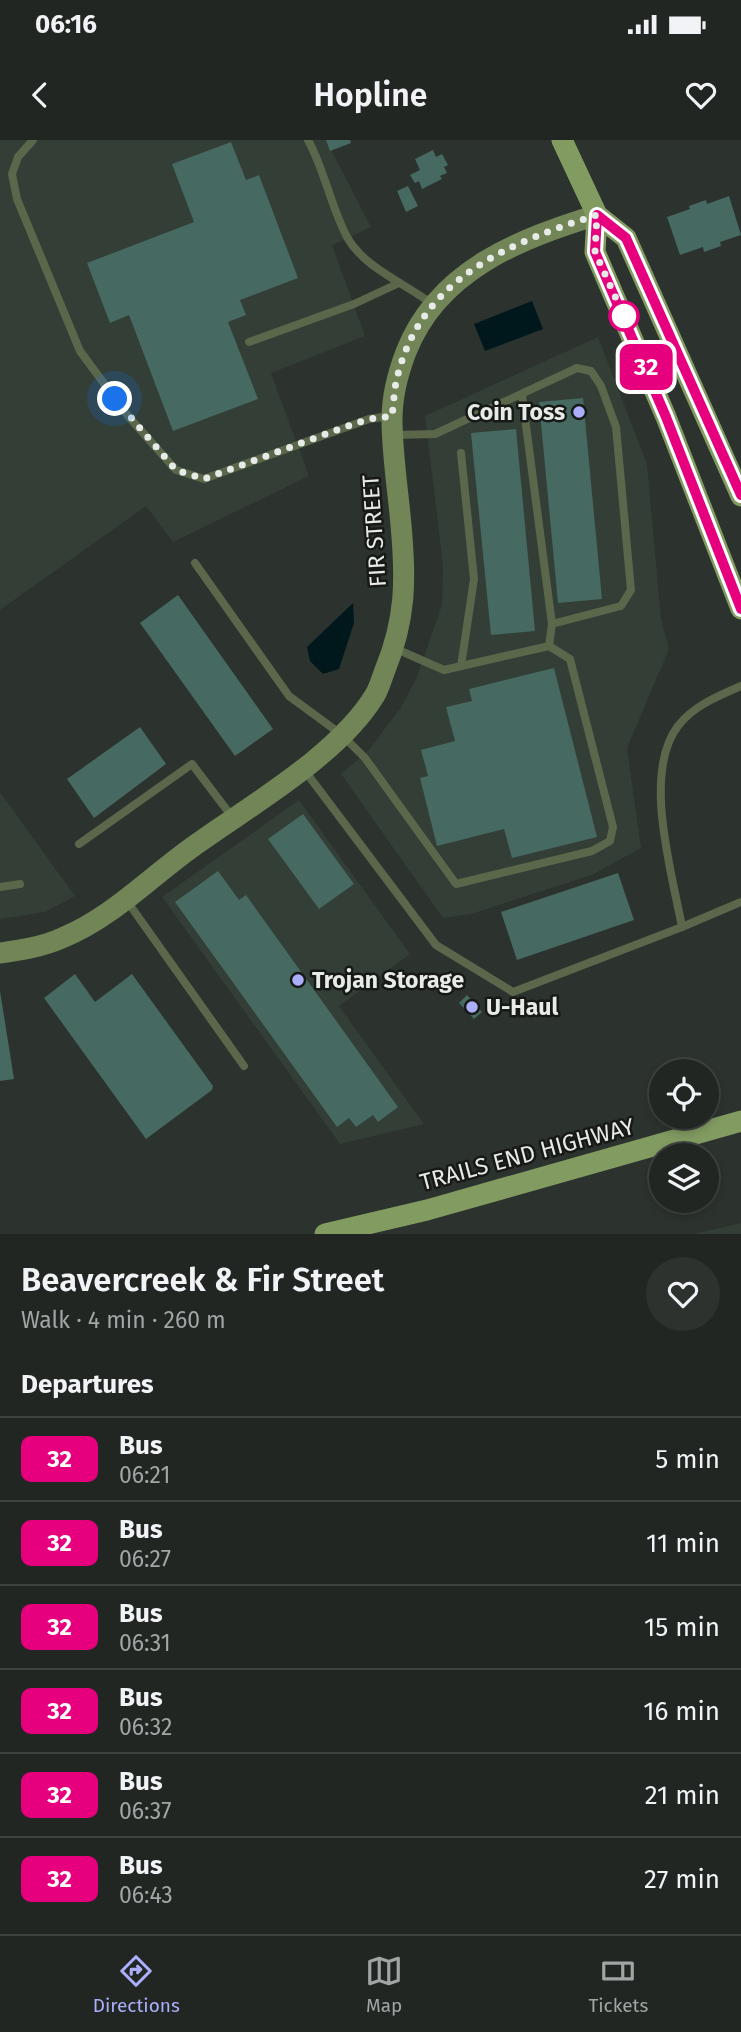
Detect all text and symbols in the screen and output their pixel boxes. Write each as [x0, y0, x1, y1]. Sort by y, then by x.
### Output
text: 06:16 [35, 9, 97, 40]
icon: back [21, 76, 59, 114]
text: Hopline [314, 76, 427, 114]
icon: heart [682, 76, 720, 114]
unlabelled marker [609, 301, 639, 331]
line badge: 32 [614, 344, 678, 390]
text: 32 [634, 353, 658, 381]
your location [97, 381, 132, 416]
place label: Coin Toss [467, 398, 565, 426]
marker: Coin Toss [571, 404, 587, 420]
street label: FIR STREET [356, 474, 392, 588]
place label: Trojan Storage [312, 966, 464, 994]
marker: Trojan Storage [290, 972, 306, 988]
place label: U-Haul [486, 993, 558, 1021]
marker: U-Haul [464, 999, 480, 1015]
map controls [649, 1059, 719, 1213]
button: locate [649, 1059, 719, 1129]
street label: TRAILS END HIGHWAY [417, 1112, 638, 1196]
button: layers [649, 1143, 719, 1213]
button: heart [646, 1257, 720, 1331]
text: Beavercreek & Fir Street [21, 1260, 384, 1300]
text: Walk · 4 min · 260 m [21, 1306, 226, 1334]
text: Departures [21, 1369, 154, 1400]
text: Bus [119, 1430, 162, 1461]
text: 5 min [655, 1444, 720, 1475]
text: 32 [47, 1445, 72, 1473]
text: 06:21 [119, 1461, 170, 1489]
text: Bus [119, 1514, 162, 1545]
text: 11 min [646, 1528, 720, 1559]
text: 32 [47, 1529, 72, 1557]
text: 06:27 [119, 1545, 171, 1573]
text: Bus [119, 1598, 162, 1629]
text: 15 min [644, 1612, 720, 1643]
text: 32 [47, 1613, 72, 1641]
text: 06:31 [119, 1629, 171, 1657]
text: Bus [119, 1682, 162, 1713]
text: 16 min [643, 1696, 720, 1727]
text: 32 [47, 1697, 72, 1725]
text: 06:32 [119, 1713, 172, 1741]
text: Bus [119, 1766, 162, 1797]
text: 21 min [645, 1780, 720, 1811]
text: 32 [47, 1781, 72, 1809]
text: 06:37 [119, 1797, 171, 1825]
text: Bus [119, 1850, 162, 1881]
text: 27 min [644, 1864, 720, 1895]
text: 32 [47, 1865, 72, 1893]
text: 06:43 [119, 1881, 173, 1909]
tab: Directions [93, 1952, 180, 2017]
tab: Map [365, 1952, 403, 2017]
tab: Tickets [588, 1952, 648, 2017]

